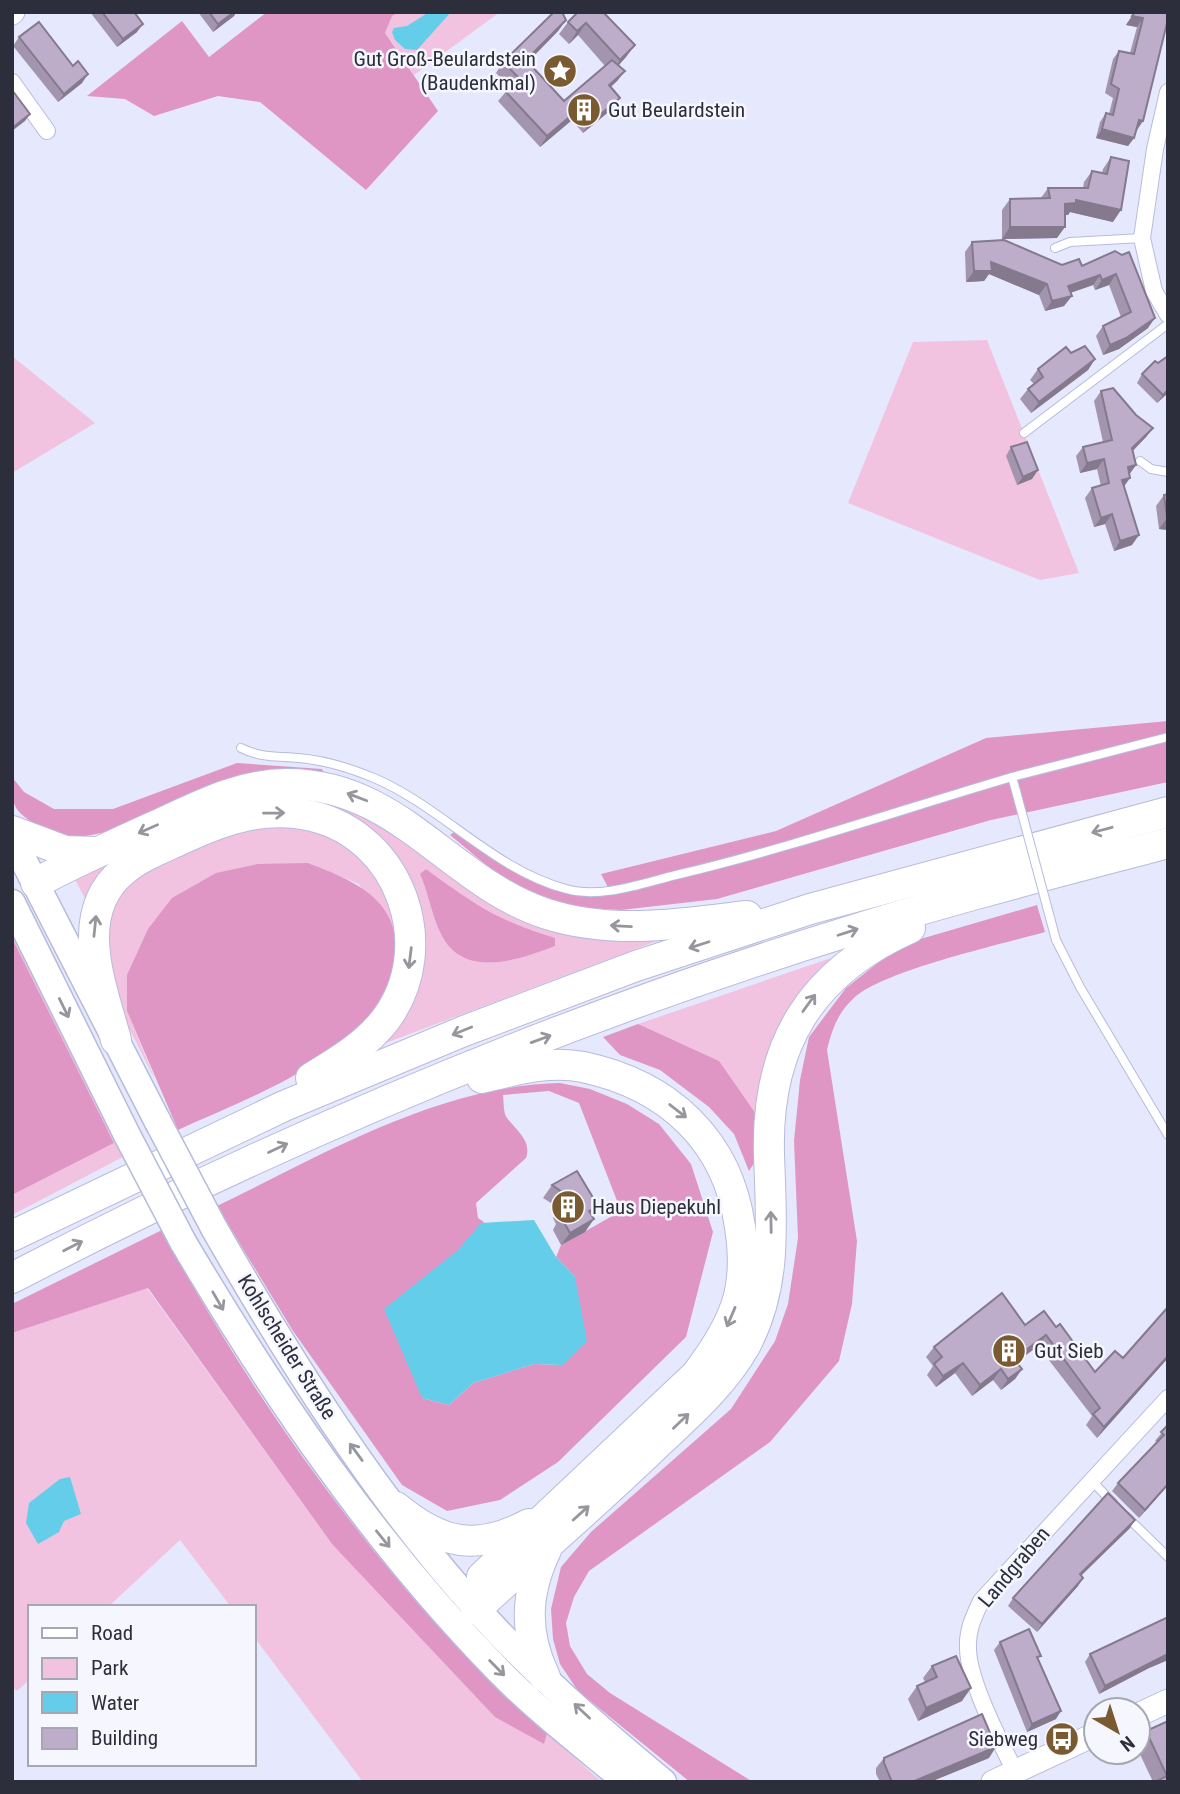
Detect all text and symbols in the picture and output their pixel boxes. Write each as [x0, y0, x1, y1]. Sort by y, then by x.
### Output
place label: Gut Groß-Beulardstein (Baudenkmal) [354, 47, 536, 95]
place icon: Gut Groß-Beulardstein (Baudenkmal) [541, 52, 579, 90]
building icon: Gut Beulardstein [565, 91, 603, 129]
place label: Gut Beulardstein [608, 98, 745, 122]
one-way arrow [346, 790, 368, 803]
one-way arrow [262, 806, 285, 820]
one-way arrow [138, 823, 160, 836]
one-way arrow [1091, 824, 1113, 837]
one-way arrow [89, 915, 102, 938]
one-way arrow [610, 919, 632, 932]
one-way arrow [837, 924, 859, 937]
one-way arrow [688, 939, 710, 952]
one-way arrow [403, 946, 416, 969]
one-way arrow [802, 994, 816, 1013]
one-way arrow [58, 997, 72, 1018]
one-way arrow [452, 1026, 474, 1039]
one-way arrow [530, 1031, 551, 1044]
one-way arrow [668, 1104, 686, 1119]
one-way arrow [267, 1141, 288, 1154]
building icon: Haus Diepekuhl [549, 1188, 587, 1226]
place label: Haus Diepekuhl [592, 1195, 721, 1219]
one-way arrow [764, 1211, 778, 1234]
one-way arrow [62, 1239, 83, 1253]
street label: Kohlscheider Straße [233, 1270, 341, 1424]
one-way arrow [211, 1291, 225, 1311]
one-way arrow [724, 1306, 737, 1327]
building icon: Gut Sieb [990, 1332, 1028, 1370]
place label: Gut Sieb [1034, 1339, 1104, 1363]
one-way arrow [672, 1413, 690, 1430]
one-way arrow [349, 1443, 363, 1462]
one-way arrow [572, 1505, 589, 1522]
street label: Landgraben [973, 1522, 1055, 1612]
one-way arrow [375, 1530, 391, 1548]
legend [28, 1605, 256, 1766]
text: Road [91, 1621, 133, 1645]
text: Park [91, 1656, 129, 1680]
one-way arrow [488, 1659, 505, 1676]
text: Water [91, 1691, 139, 1715]
north arrow [1082, 1696, 1152, 1766]
one-way arrow [574, 1703, 591, 1720]
bus stop icon: Siebweg [1043, 1720, 1081, 1758]
text: Building [91, 1726, 158, 1750]
place label: Siebweg [968, 1727, 1038, 1751]
text: N [1116, 1731, 1139, 1756]

